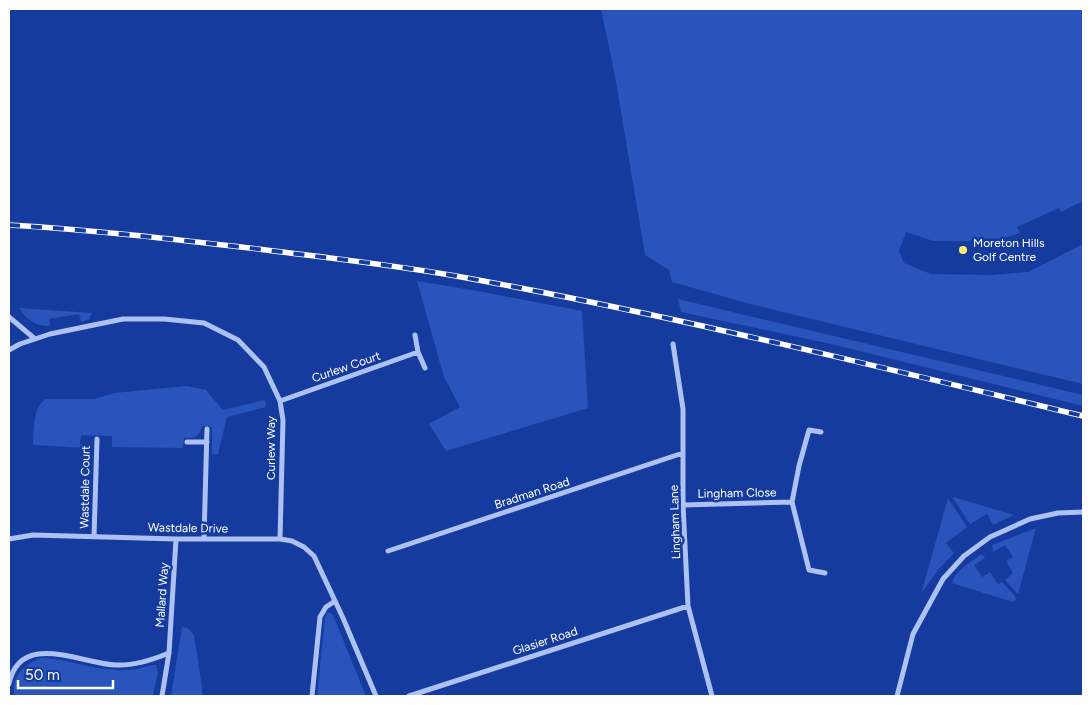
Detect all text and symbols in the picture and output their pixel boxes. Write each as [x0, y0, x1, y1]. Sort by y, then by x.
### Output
place label: Moreton Hills Golf Centre [973, 236, 1045, 264]
marker: Moreton Hills Golf Centre [957, 244, 969, 256]
street label: Curlew Court [310, 349, 383, 385]
street label: Curlew Way [264, 415, 278, 480]
street label: Wastdale Court [77, 445, 93, 529]
street label: Bradman Road [493, 474, 571, 512]
street label: Lingham Lane [667, 484, 683, 559]
street label: Lingham Close [697, 485, 777, 501]
street label: Wastdale Drive [148, 520, 229, 536]
street label: Mallard Way [153, 561, 171, 628]
street label: Glasier Road [511, 624, 579, 658]
scale bar [18, 658, 112, 690]
text: 50 m [25, 666, 60, 684]

